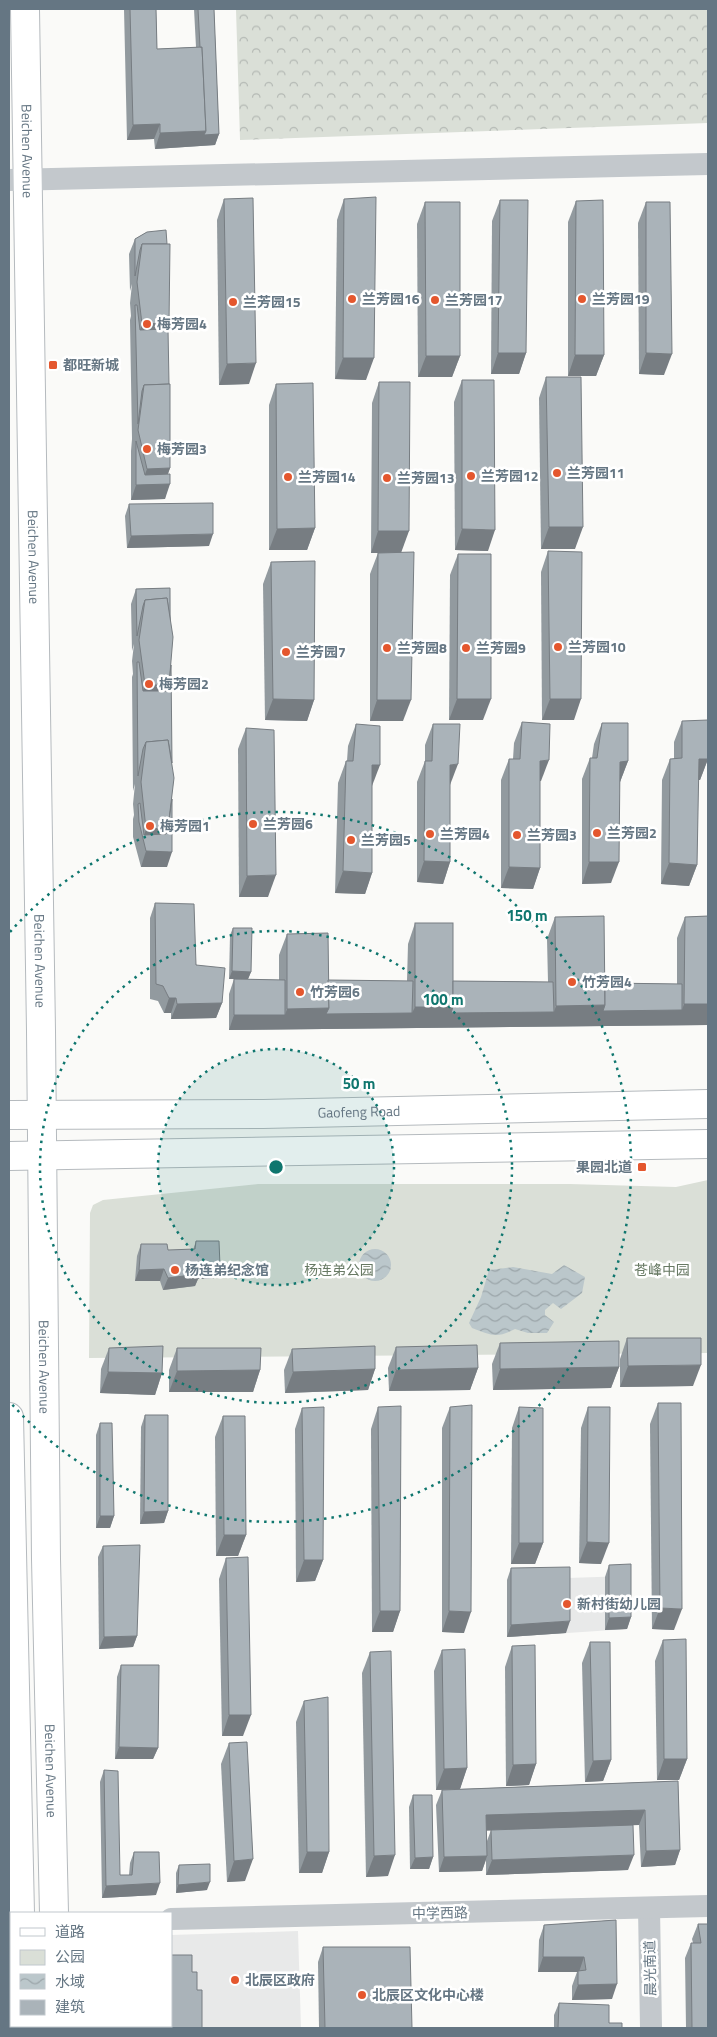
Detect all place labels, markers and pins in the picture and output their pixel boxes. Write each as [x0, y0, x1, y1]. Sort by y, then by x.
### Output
place label: 兰芳园16 [362, 288, 420, 309]
place label: 兰芳园19 [592, 288, 650, 309]
place label: 兰芳园17 [445, 289, 503, 310]
place label: 兰芳园15 [243, 291, 301, 312]
marker: 兰芳园16 [346, 293, 358, 305]
marker: 兰芳园19 [576, 293, 588, 305]
marker: 兰芳园17 [429, 294, 441, 306]
marker: 兰芳园15 [227, 296, 239, 308]
place label: 梅芳园4 [157, 313, 207, 334]
marker: 梅芳园4 [141, 318, 153, 330]
place label: 都旺新城 [63, 354, 119, 375]
marker: 都旺新城 [47, 359, 59, 371]
place label: 梅芳园3 [157, 438, 207, 459]
marker: 梅芳园3 [141, 443, 153, 455]
place label: 兰芳园11 [567, 462, 625, 483]
place label: 兰芳园12 [481, 465, 539, 486]
place label: 兰芳园14 [298, 466, 356, 487]
place label: 兰芳园13 [397, 467, 455, 488]
marker: 兰芳园11 [551, 467, 563, 479]
marker: 兰芳园12 [465, 470, 477, 482]
marker: 兰芳园14 [282, 471, 294, 483]
marker: 兰芳园13 [381, 472, 393, 484]
place label: 兰芳园10 [568, 636, 626, 657]
place label: 兰芳园8 [397, 637, 447, 658]
place label: 兰芳园9 [476, 637, 526, 658]
place label: 兰芳园7 [296, 641, 346, 662]
marker: 兰芳园10 [552, 641, 564, 653]
marker: 兰芳园8 [381, 642, 393, 654]
marker: 兰芳园9 [460, 642, 472, 654]
marker: 兰芳园7 [280, 646, 292, 658]
place label: 梅芳园2 [159, 673, 209, 694]
marker: 梅芳园2 [143, 678, 155, 690]
place label: 兰芳园6 [263, 813, 313, 834]
place label: 梅芳园1 [160, 815, 210, 836]
marker: 兰芳园6 [247, 818, 259, 830]
marker: 梅芳园1 [144, 820, 156, 832]
place label: 兰芳园2 [607, 822, 657, 843]
place label: 兰芳园4 [440, 823, 490, 844]
place label: 兰芳园3 [527, 824, 577, 845]
marker: 兰芳园2 [591, 827, 603, 839]
marker: 兰芳园4 [424, 828, 436, 840]
place label: 兰芳园5 [361, 829, 411, 850]
marker: 兰芳园3 [511, 829, 523, 841]
marker: 兰芳园5 [345, 834, 357, 846]
place label: 竹芳园4 [582, 971, 632, 992]
marker: 竹芳园4 [566, 976, 578, 988]
place label: 竹芳园6 [310, 981, 360, 1002]
marker: 竹芳园6 [294, 986, 306, 998]
place label: 果园北道 [576, 1156, 632, 1177]
centre of rings [267, 1158, 285, 1176]
marker: 果园北道 [636, 1161, 648, 1173]
place label: 杨连弟纪念馆 [185, 1259, 269, 1280]
marker: 杨连弟纪念馆 [169, 1264, 181, 1276]
place label: 新村街幼儿园 [577, 1593, 661, 1614]
marker: 新村街幼儿园 [561, 1598, 573, 1610]
place label: 北辰区政府 [245, 1969, 315, 1990]
marker: 北辰区政府 [229, 1974, 241, 1986]
place label: 北辰区文化中心楼 [372, 1984, 484, 2005]
marker: 北辰区文化中心楼 [356, 1989, 368, 2001]

